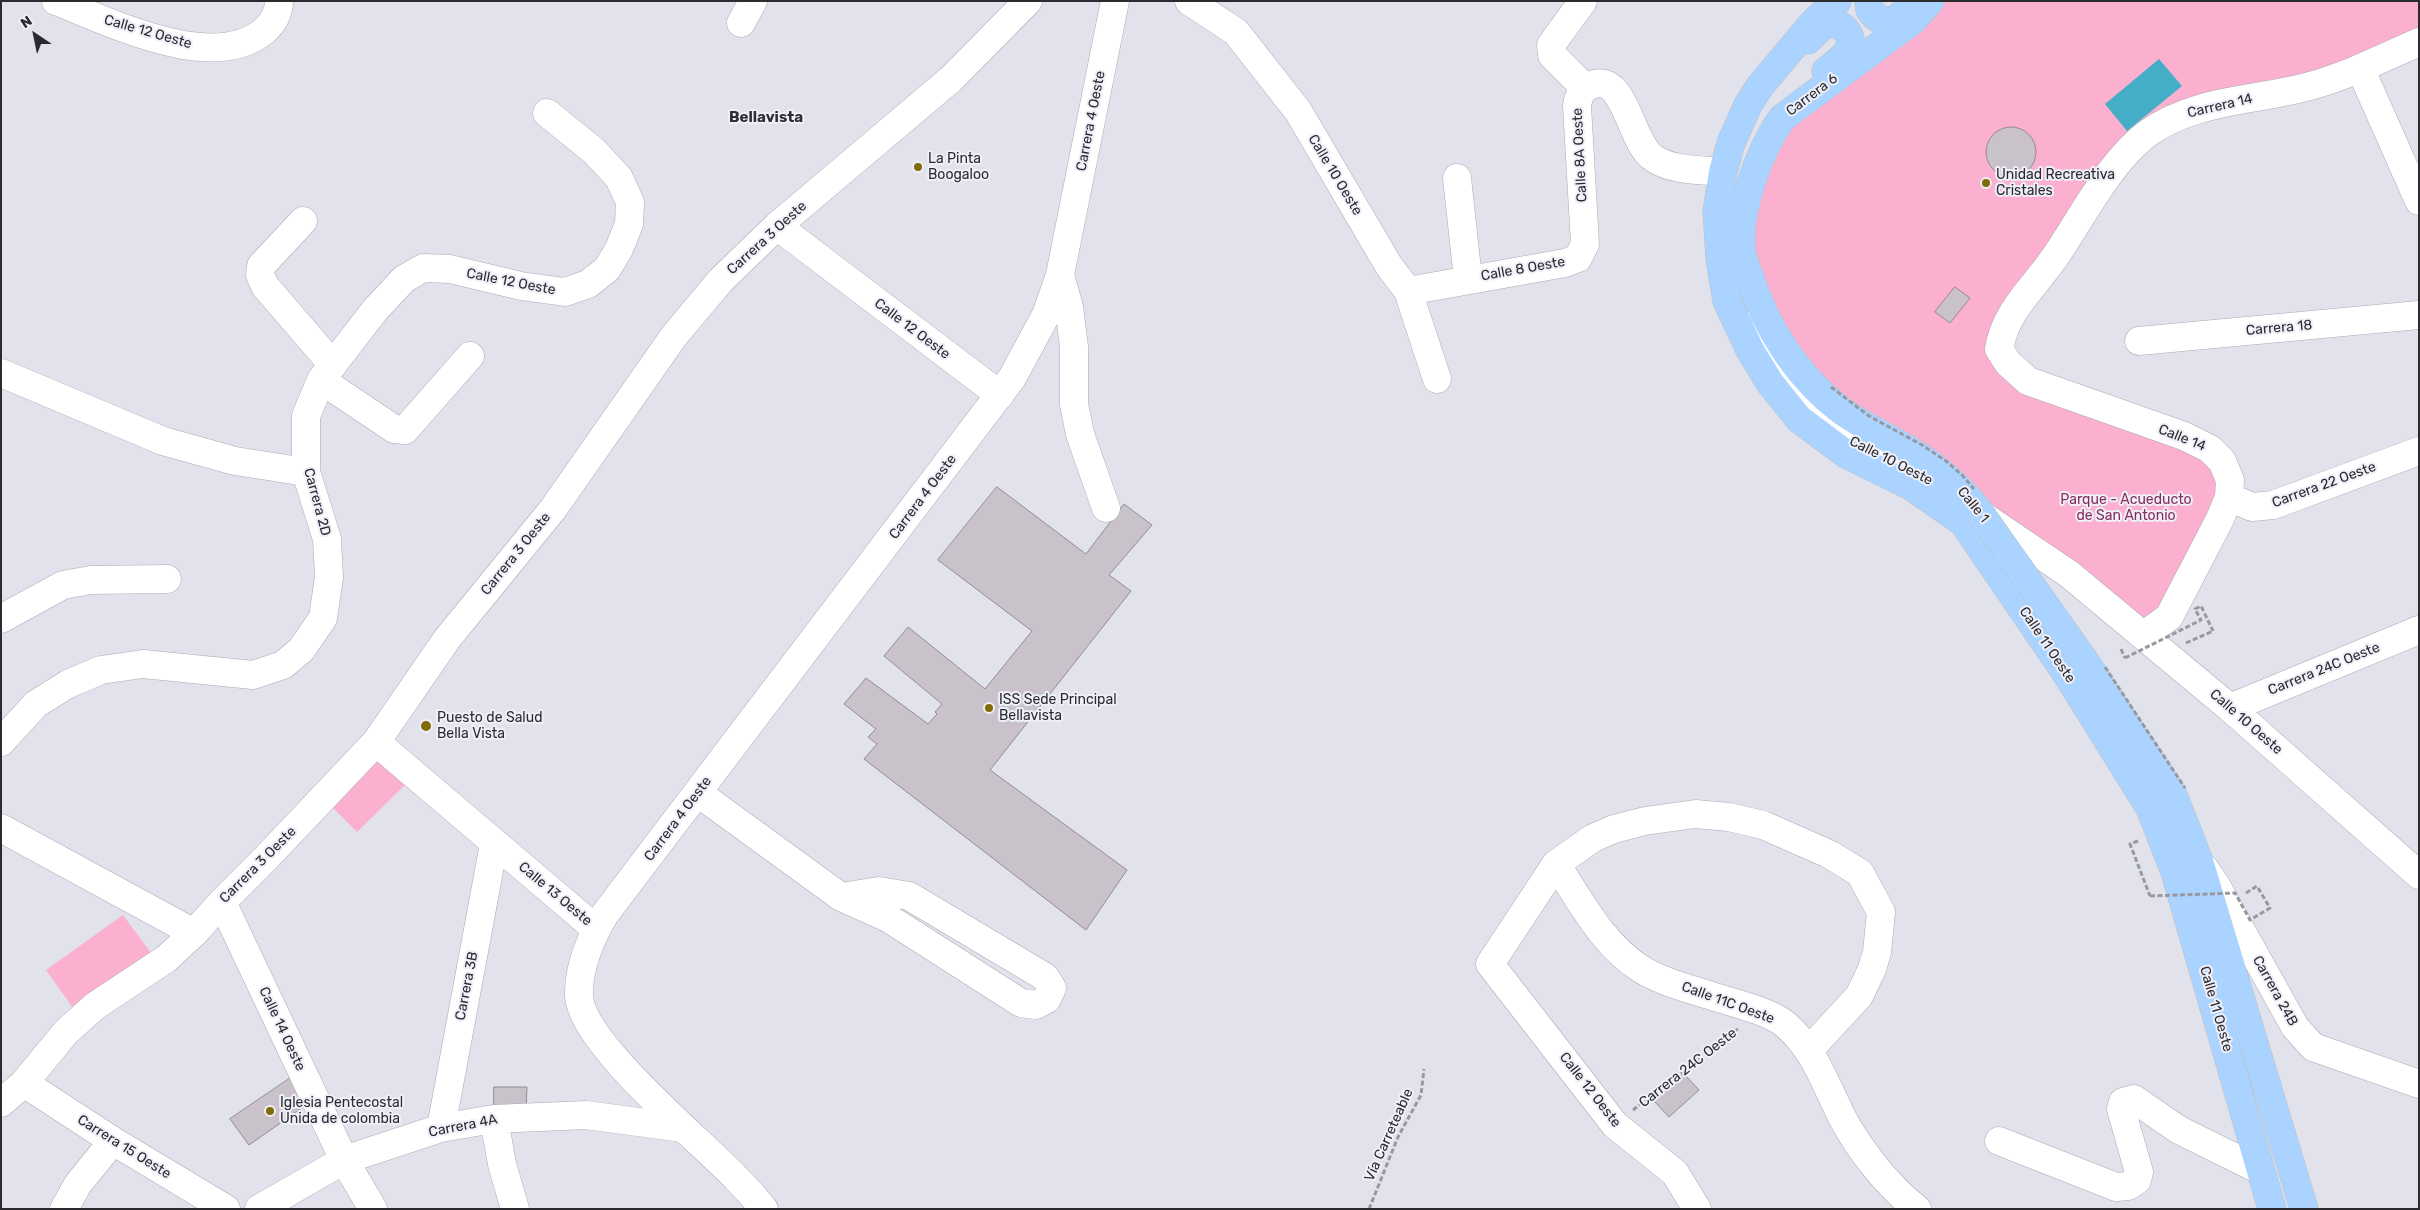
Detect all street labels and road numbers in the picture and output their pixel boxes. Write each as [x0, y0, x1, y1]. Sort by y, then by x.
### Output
street label: Calle 12 Oeste [102, 11, 194, 53]
street label: Carrera 4 Oeste [1073, 70, 1109, 172]
street label: Carrera 6 [1783, 70, 1841, 120]
street label: Carrera 14 [2186, 90, 2254, 122]
street label: Calle 8A Oeste [1569, 107, 1591, 203]
street label: Calle 10 Oeste [1304, 132, 1366, 218]
street label: Carrera 3 Oeste [724, 198, 810, 278]
street label: Calle 8 Oeste [1480, 253, 1566, 285]
street label: Calle 12 Oeste [465, 265, 557, 299]
street label: Calle 12 Oeste [871, 295, 953, 363]
street label: Carrera 18 [2245, 317, 2313, 339]
street label: Calle 14 [2156, 421, 2208, 455]
street label: Calle 10 Oeste [1847, 433, 1935, 489]
street label: Carrera 4 Oeste [886, 451, 960, 543]
street label: Carrera 22 Oeste [2270, 458, 2378, 512]
street label: Carrera 2D [300, 466, 334, 538]
street label: Calle 1 [1954, 484, 1992, 526]
street label: Carrera 3 Oeste [478, 509, 554, 599]
street label: Calle 11 Oeste [2015, 604, 2079, 686]
street label: Carrera 24C Oeste [2266, 639, 2382, 699]
street label: Calle 10 Oeste [2206, 686, 2286, 758]
street label: Carrera 4 Oeste [641, 773, 715, 865]
street label: Carrera 3 Oeste [216, 823, 300, 907]
street label: Calle 13 Oeste [515, 858, 595, 930]
street label: Carrera 3B [452, 950, 482, 1022]
street label: Carrera 24B [2249, 953, 2301, 1029]
street label: Calle 11 Oeste [2196, 964, 2236, 1054]
street label: Calle 11C Oeste [1679, 978, 1777, 1028]
street label: Calle 14 Oeste [255, 984, 309, 1074]
street label: Carrera 24C Oeste [1636, 1025, 1740, 1111]
street label: Calle 12 Oeste [1556, 1049, 1624, 1131]
street label: Vía Carreteable [1361, 1086, 1417, 1184]
street label: Carrera 15 Oeste [74, 1111, 174, 1183]
street label: Carrera 4A [427, 1111, 499, 1141]

